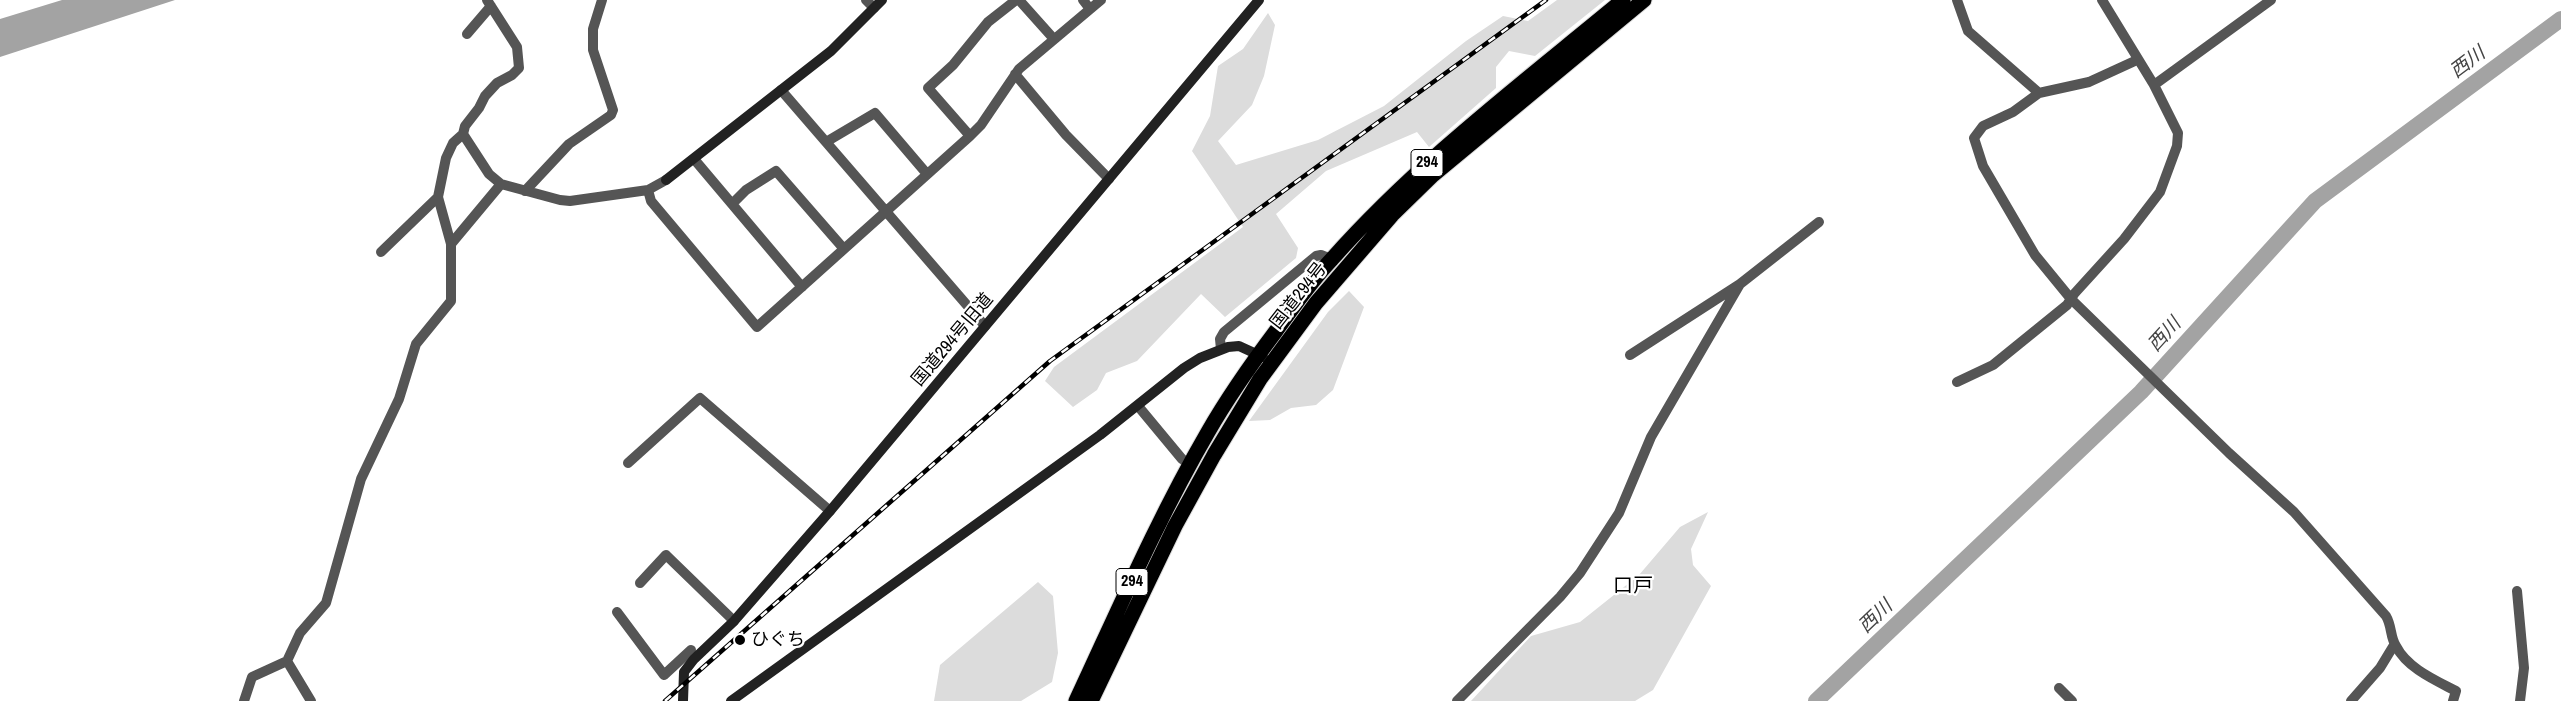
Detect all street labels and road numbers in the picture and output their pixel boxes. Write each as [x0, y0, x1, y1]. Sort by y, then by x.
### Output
road number: 294 [1411, 150, 1443, 177]
street label: 国道294号 [1266, 258, 1332, 334]
street label: 国道294号旧道 [908, 289, 998, 391]
road number: 294 [1116, 568, 1148, 596]

